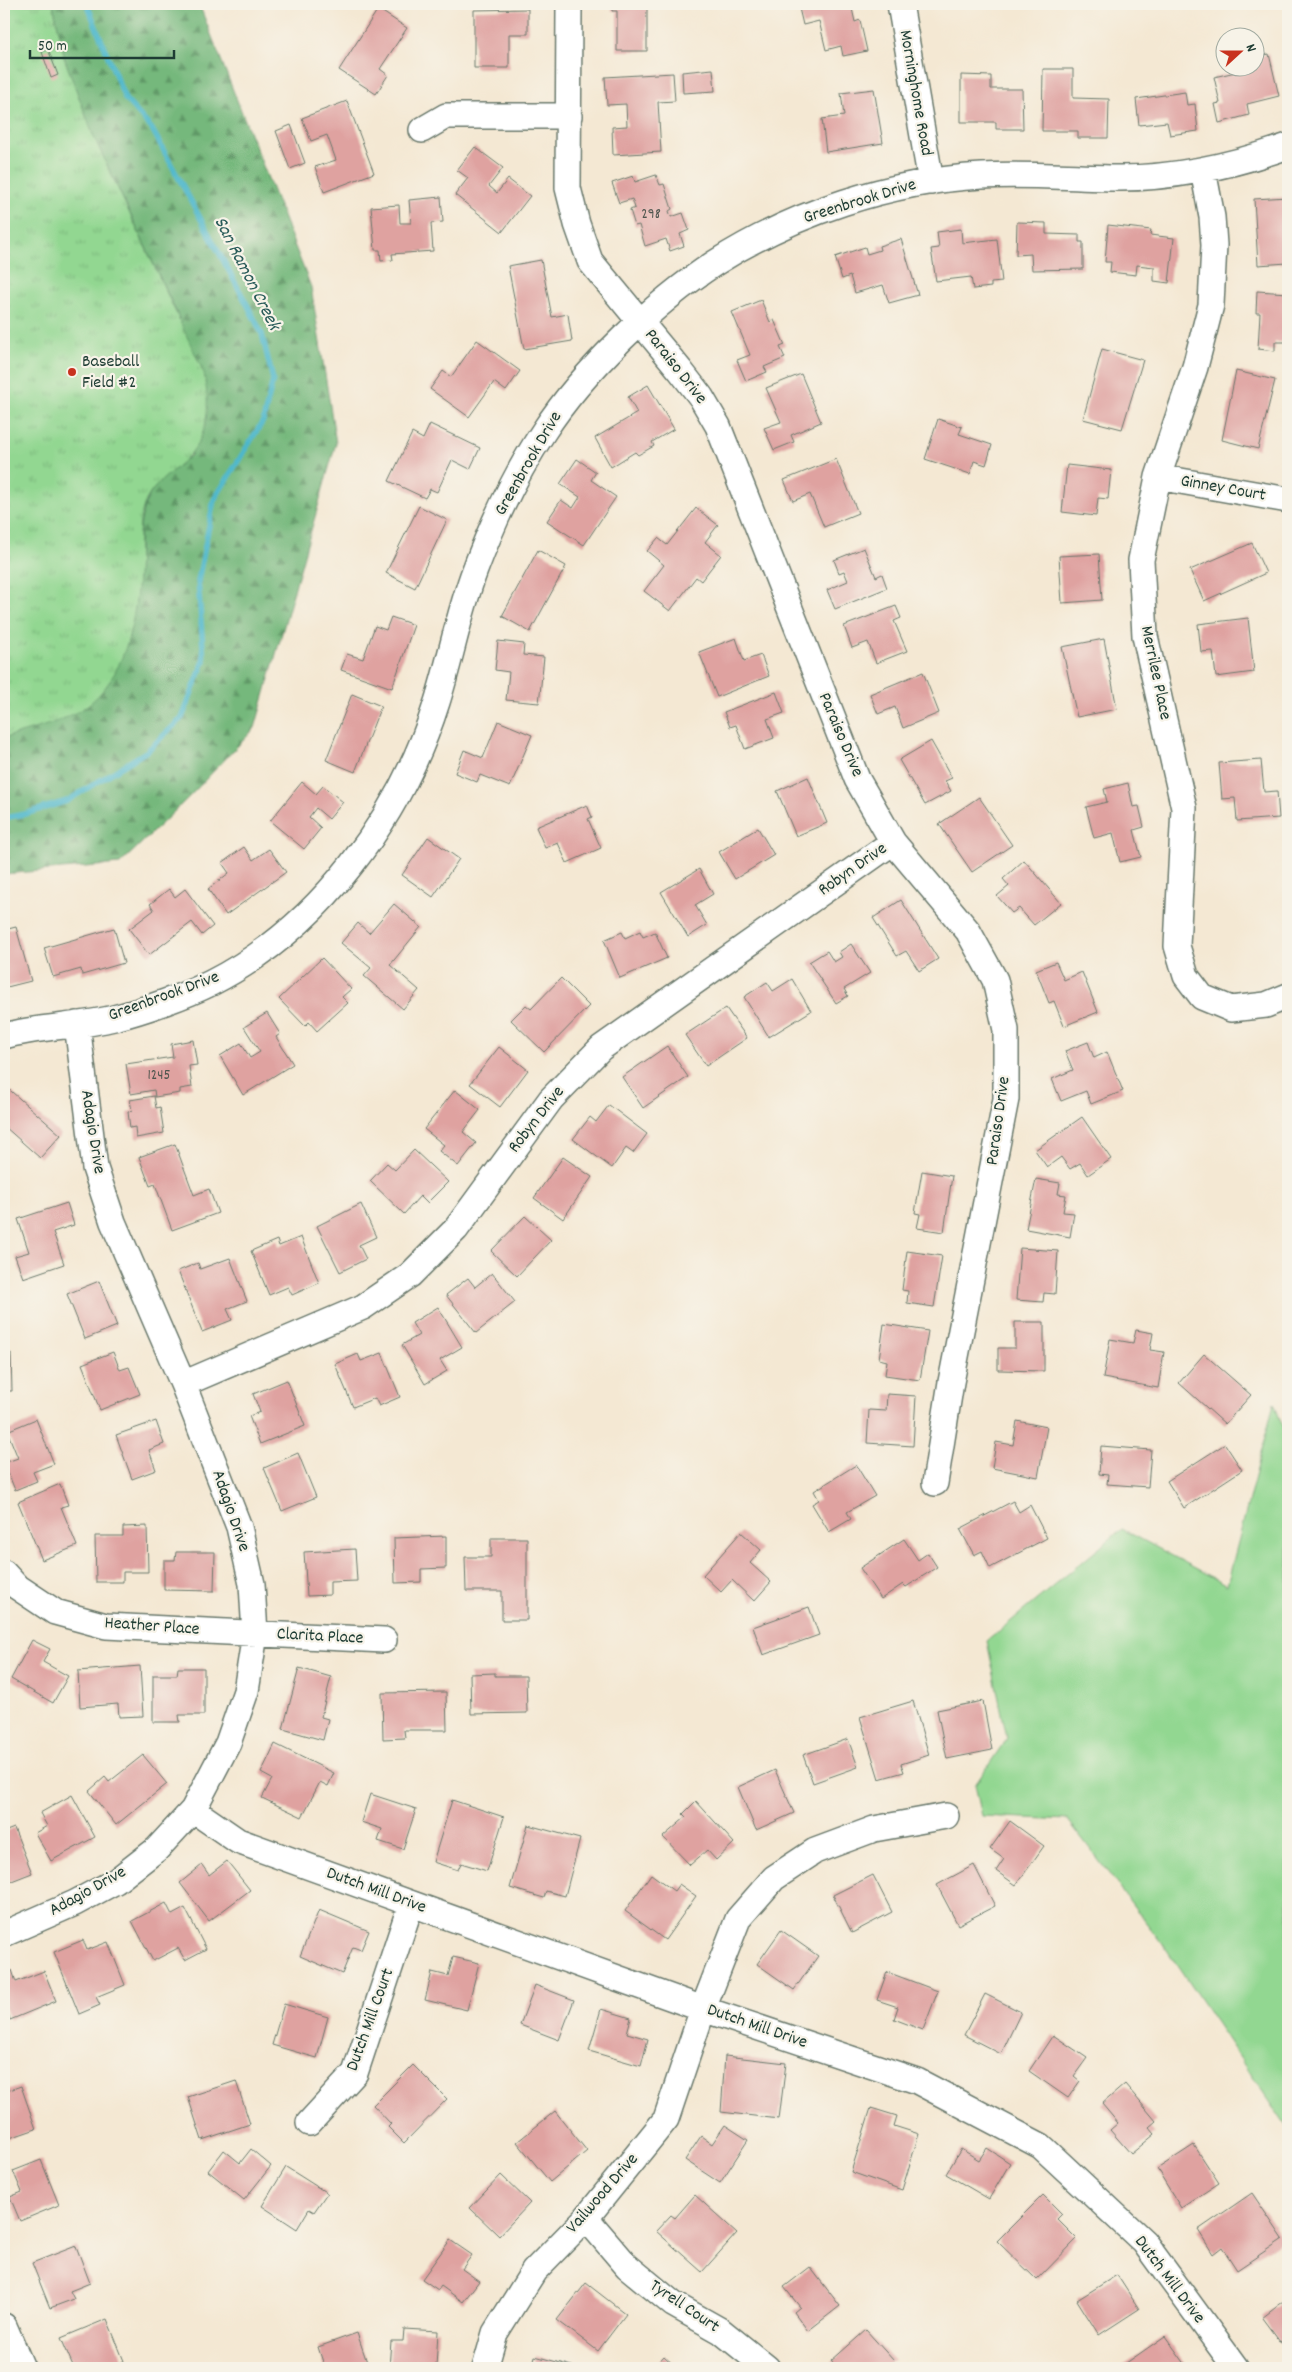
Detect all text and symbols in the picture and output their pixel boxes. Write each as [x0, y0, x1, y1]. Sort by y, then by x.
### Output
scale bar [30, 28, 174, 60]
street label: Morninghome Road [892, 28, 938, 158]
north arrow [1214, 28, 1264, 78]
text: 50 m [38, 36, 67, 58]
text: N [1240, 41, 1261, 55]
street label: Greenbrook Drive [801, 173, 919, 231]
house number: 298 [641, 204, 661, 226]
water label: San Ramon Creek [206, 213, 287, 337]
street label: Paraiso Drive [638, 324, 712, 410]
place label: Baseball Field #2 [82, 350, 140, 396]
marker: Baseball Field #2 [66, 366, 78, 378]
street label: Greenbrook Drive [489, 407, 569, 521]
street label: Ginney Court [1178, 469, 1268, 509]
street label: Merrilee Place [1133, 624, 1177, 722]
street label: Paraiso Drive [811, 689, 869, 781]
street label: Robyn Drive [813, 837, 893, 903]
street label: Greenbrook Drive [105, 965, 223, 1029]
house number: 1245 [147, 1065, 171, 1087]
street label: Paraiso Drive [980, 1075, 1018, 1167]
street label: Robyn Drive [503, 1081, 571, 1159]
street label: Adagio Drive [73, 1088, 111, 1176]
street label: Adagio Drive [204, 1467, 256, 1555]
street label: Heather Place [104, 1611, 200, 1643]
street label: Clarita Place [276, 1622, 364, 1652]
street label: Adagio Drive [45, 1860, 131, 1923]
street label: Dutch Mill Drive [323, 1861, 429, 1921]
street label: Dutch Mill Court [341, 1965, 401, 2075]
street label: Dutch Mill Drive [704, 1998, 811, 2056]
street label: Vailwood Drive [561, 2148, 645, 2240]
street label: Dutch Mill Drive [1128, 2231, 1210, 2329]
street label: Tyrell Court [644, 2274, 724, 2340]

